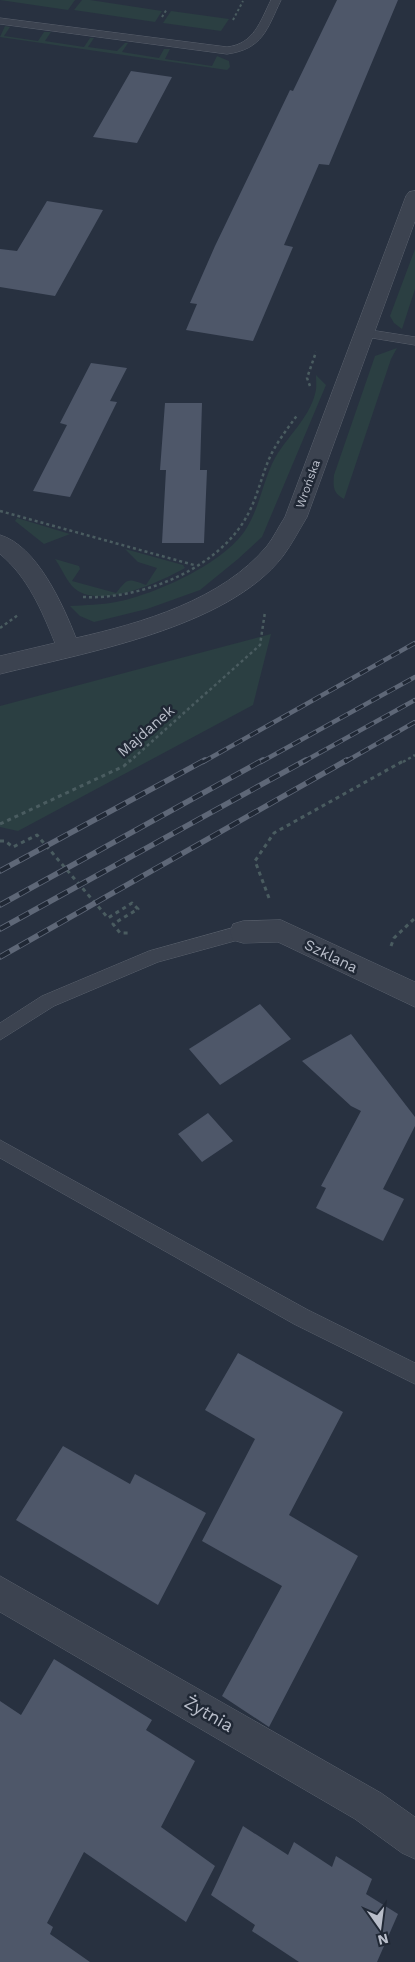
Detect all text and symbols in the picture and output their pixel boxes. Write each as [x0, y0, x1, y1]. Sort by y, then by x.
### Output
street label: Wrońska [293, 458, 323, 510]
street label: Majdanek [114, 701, 179, 761]
street label: Szklana [301, 935, 361, 977]
street label: Żytnia [181, 1691, 238, 1736]
north arrow [355, 1902, 405, 1952]
text: N [376, 1931, 390, 1949]

